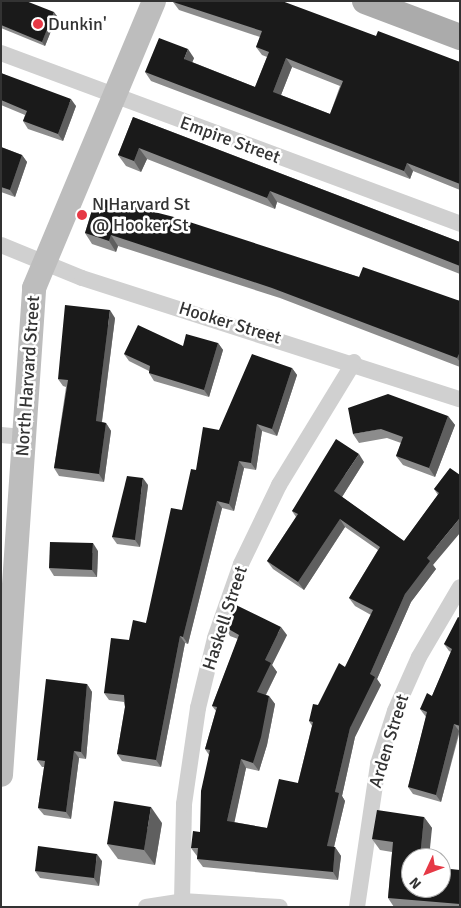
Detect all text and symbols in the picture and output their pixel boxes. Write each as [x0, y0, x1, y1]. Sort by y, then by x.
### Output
place label: Dunkin' [48, 13, 107, 35]
marker: Dunkin' [32, 18, 44, 30]
street label: Empire Street [177, 112, 283, 168]
place label: N Harvard St @ Hooker St [92, 194, 190, 236]
marker: N Harvard St @ Hooker St [76, 209, 88, 221]
street label: North Harvard Street [12, 295, 44, 457]
street label: Hooker Street [176, 297, 284, 349]
street label: Haskell Street [198, 563, 252, 673]
street label: Arden Street [365, 692, 413, 790]
north arrow [401, 848, 451, 898]
text: N [406, 874, 425, 892]

